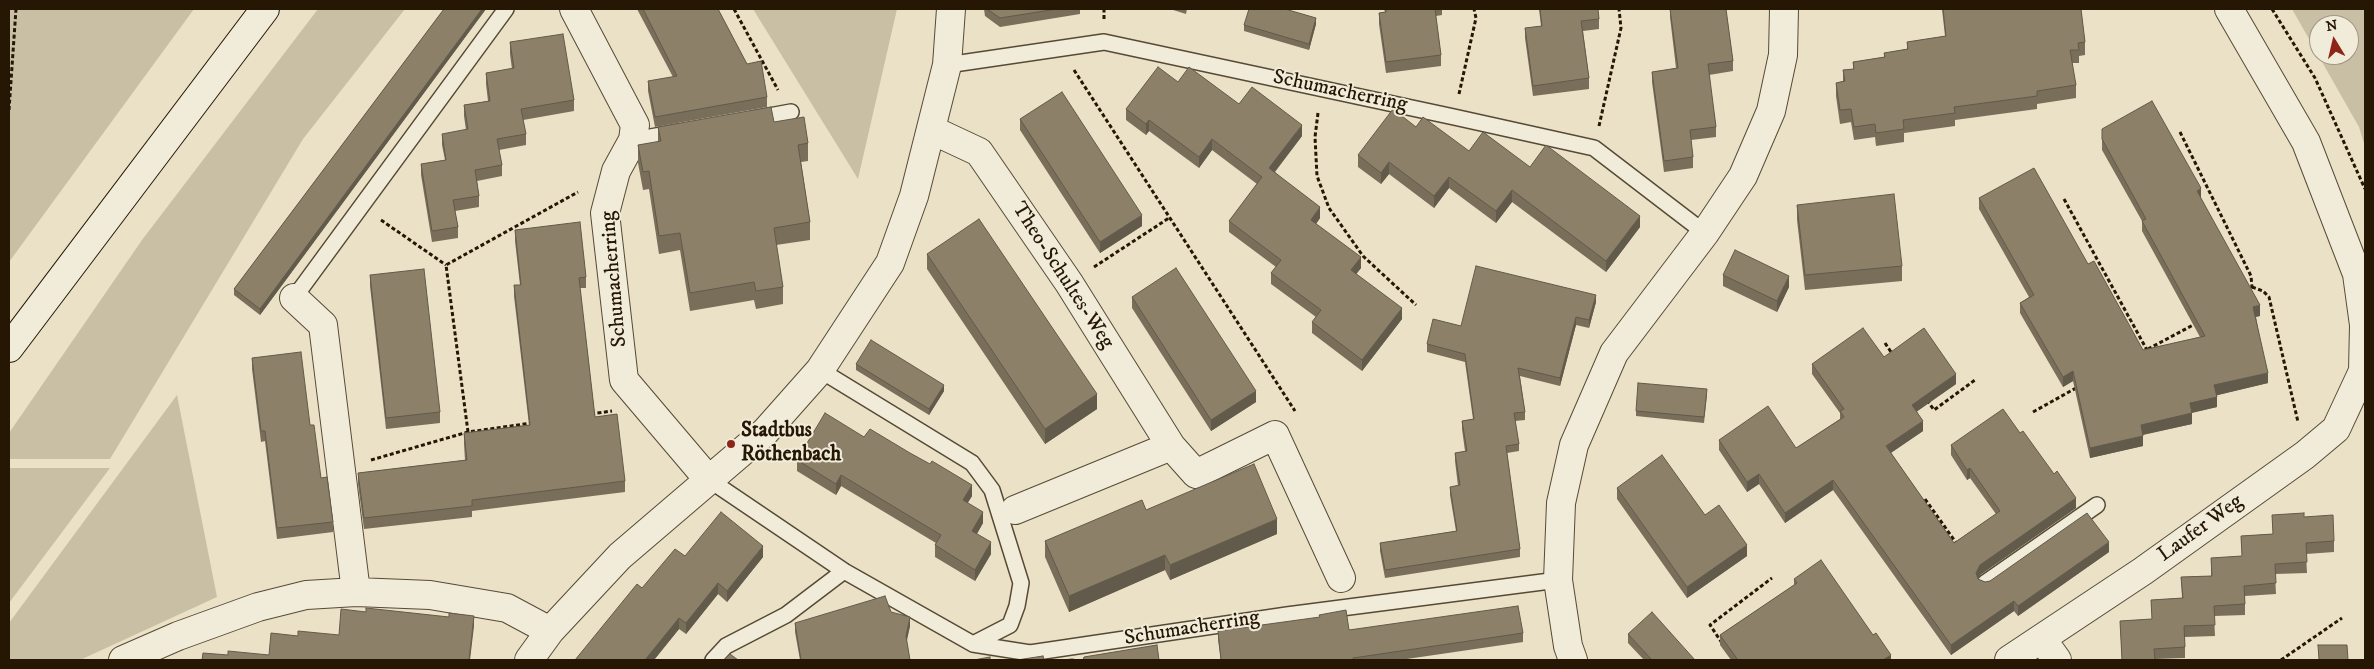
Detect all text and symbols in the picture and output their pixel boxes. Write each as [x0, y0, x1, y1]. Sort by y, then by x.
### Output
north arrow [2309, 15, 2359, 65]
text: N [2325, 16, 2339, 36]
street label: Schumacherring [1271, 65, 1409, 119]
street label: Theo-Schultes-Weg [1005, 198, 1119, 354]
street label: Schumacherring [596, 210, 634, 348]
place label: Stadtbus Röthenbach [741, 419, 841, 469]
marker: Stadtbus Röthenbach [725, 438, 737, 450]
street label: Laufer Weg [2154, 490, 2248, 568]
street label: Schumacherring [1123, 606, 1261, 652]

